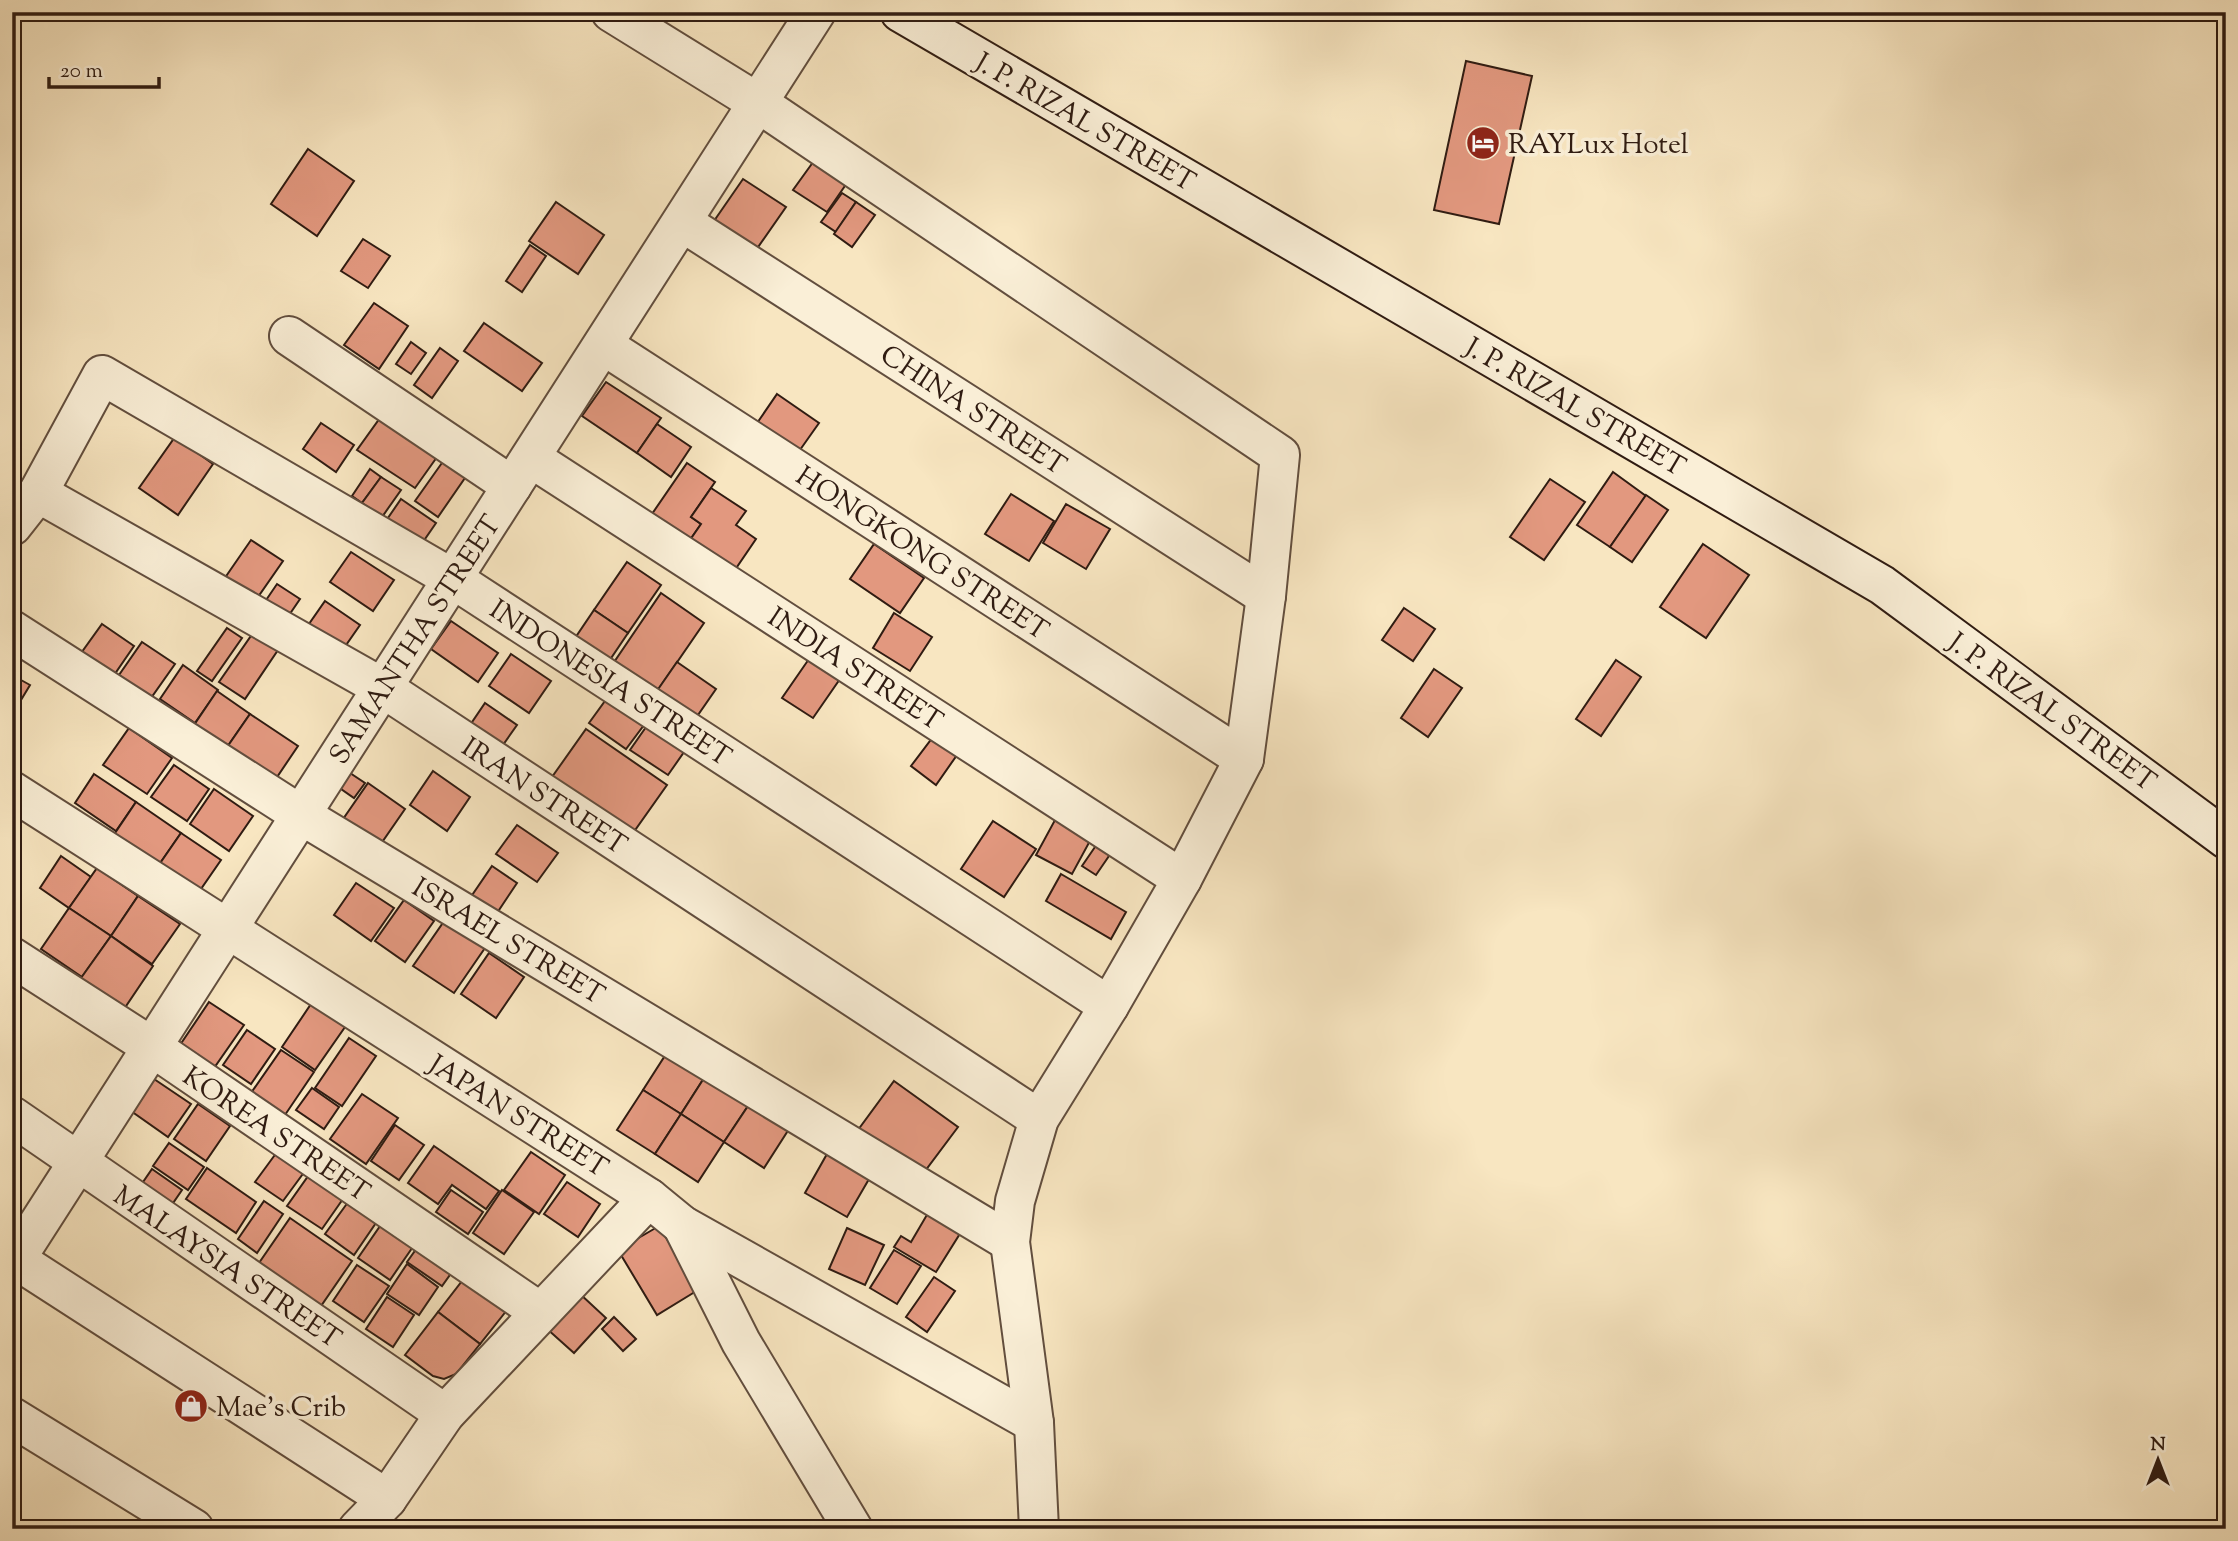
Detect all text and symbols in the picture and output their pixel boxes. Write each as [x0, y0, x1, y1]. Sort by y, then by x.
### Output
street label: J. P. RIZAL STREET [965, 43, 1202, 203]
scale bar [49, 46, 159, 90]
text: 20 m [60, 57, 103, 87]
hotel icon: RAYLux Hotel [1464, 124, 1502, 162]
place label: RAYLux Hotel [1508, 126, 1689, 166]
street label: J. P. RIZAL STREET [1455, 328, 1692, 488]
street label: CHINA STREET [871, 336, 1073, 487]
street label: HONGKONG STREET [787, 458, 1056, 652]
street label: SAMANTHA STREET [321, 508, 512, 773]
street label: INDONESIA STREET [481, 591, 738, 778]
street label: INDIA STREET [759, 599, 950, 742]
street label: J. P. RIZAL STREET [1937, 623, 2164, 803]
street label: IRAN STREET [453, 729, 634, 866]
street label: ISRAEL STREET [404, 869, 612, 1016]
street label: JAPAN STREET [418, 1045, 615, 1189]
street label: KOREA STREET [174, 1058, 377, 1213]
street label: MALAYSIA STREET [104, 1177, 349, 1360]
shop icon: Mae's Crib [172, 1387, 210, 1425]
place label: Mae's Crib [216, 1389, 346, 1429]
north arrow [2122, 1426, 2192, 1496]
text: N [2150, 1432, 2166, 1459]

